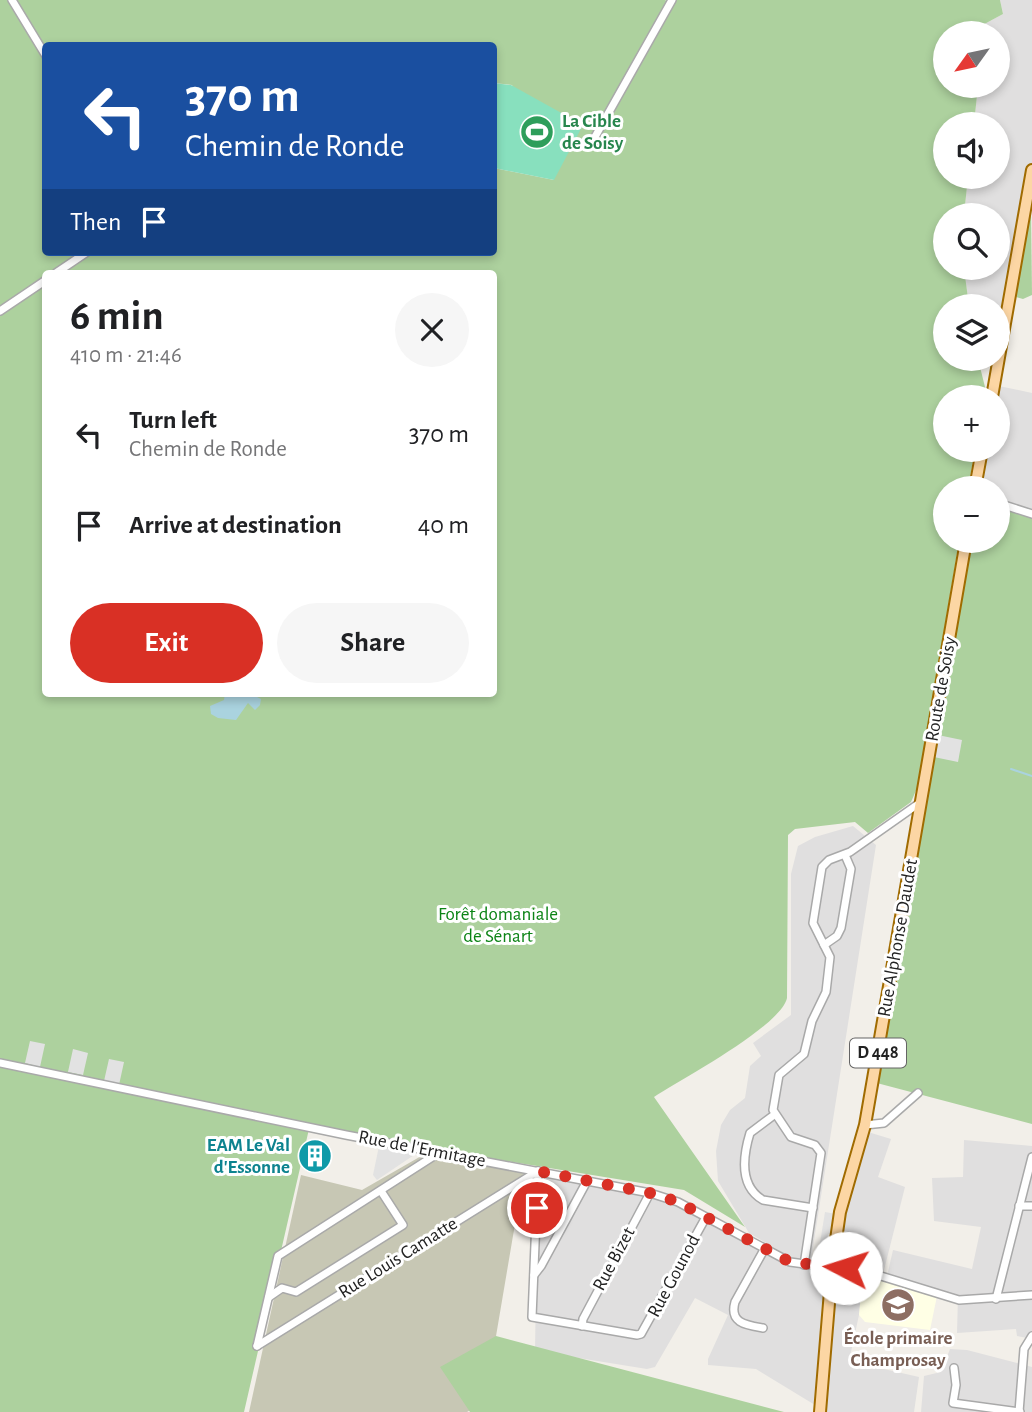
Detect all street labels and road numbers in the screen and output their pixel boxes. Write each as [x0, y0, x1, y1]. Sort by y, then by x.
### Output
street label: Route de Soisy [922, 635, 960, 743]
street label: Rue Alphonse Daudet [875, 857, 921, 1019]
road number: D 448 [850, 1038, 906, 1068]
street label: Rue de l'Ermitage [357, 1127, 487, 1171]
street label: Rue Louis Camatte [335, 1214, 461, 1302]
street label: Rue Bizet [589, 1224, 639, 1294]
street label: Rue Gounod [644, 1231, 704, 1320]

